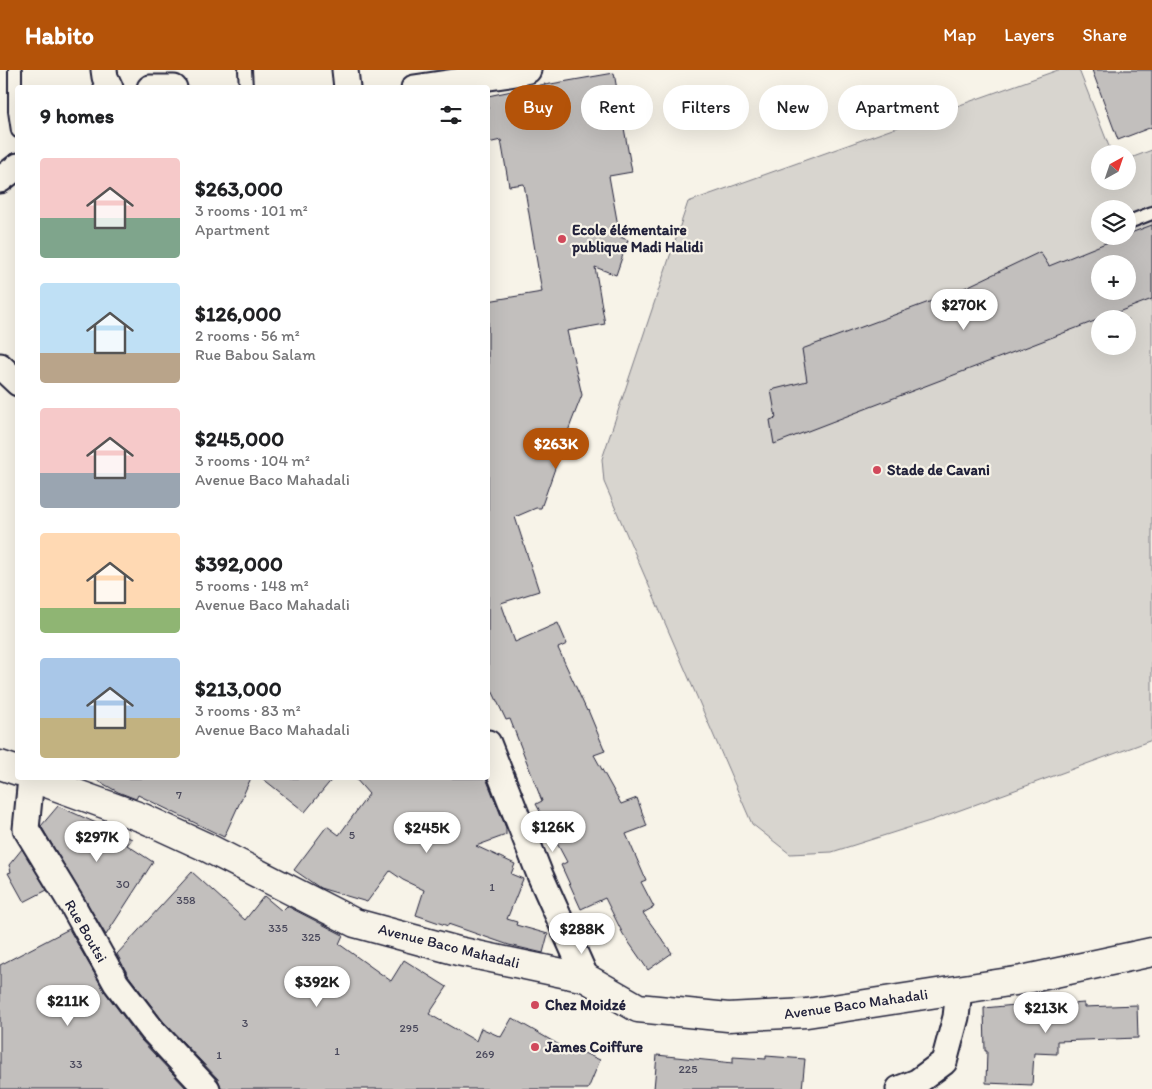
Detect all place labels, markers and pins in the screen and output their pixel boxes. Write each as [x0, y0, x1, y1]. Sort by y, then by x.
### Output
place label: Ecole élémentaire publique Madi Halidi [571, 221, 704, 257]
marker: Ecole élémentaire publique Madi Halidi [556, 233, 568, 245]
pin: $270K [929, 288, 999, 331]
pin: $263K [521, 428, 591, 470]
place label: Stade de Cavani [887, 461, 990, 479]
marker: Stade de Cavani [871, 464, 883, 476]
pin: $126K [518, 810, 588, 853]
pin: $245K [392, 812, 462, 854]
pin: $297K [62, 820, 132, 863]
pin: $288K [547, 912, 617, 955]
pin: $392K [282, 966, 352, 1008]
pin: $211K [33, 984, 103, 1027]
pin: $213K [1011, 992, 1081, 1034]
place label: Chez Moidzé [545, 996, 626, 1014]
marker: Chez Moidzé [529, 999, 541, 1011]
place label: James Coiffure [544, 1038, 643, 1056]
marker: James Coiffure [529, 1041, 541, 1053]

